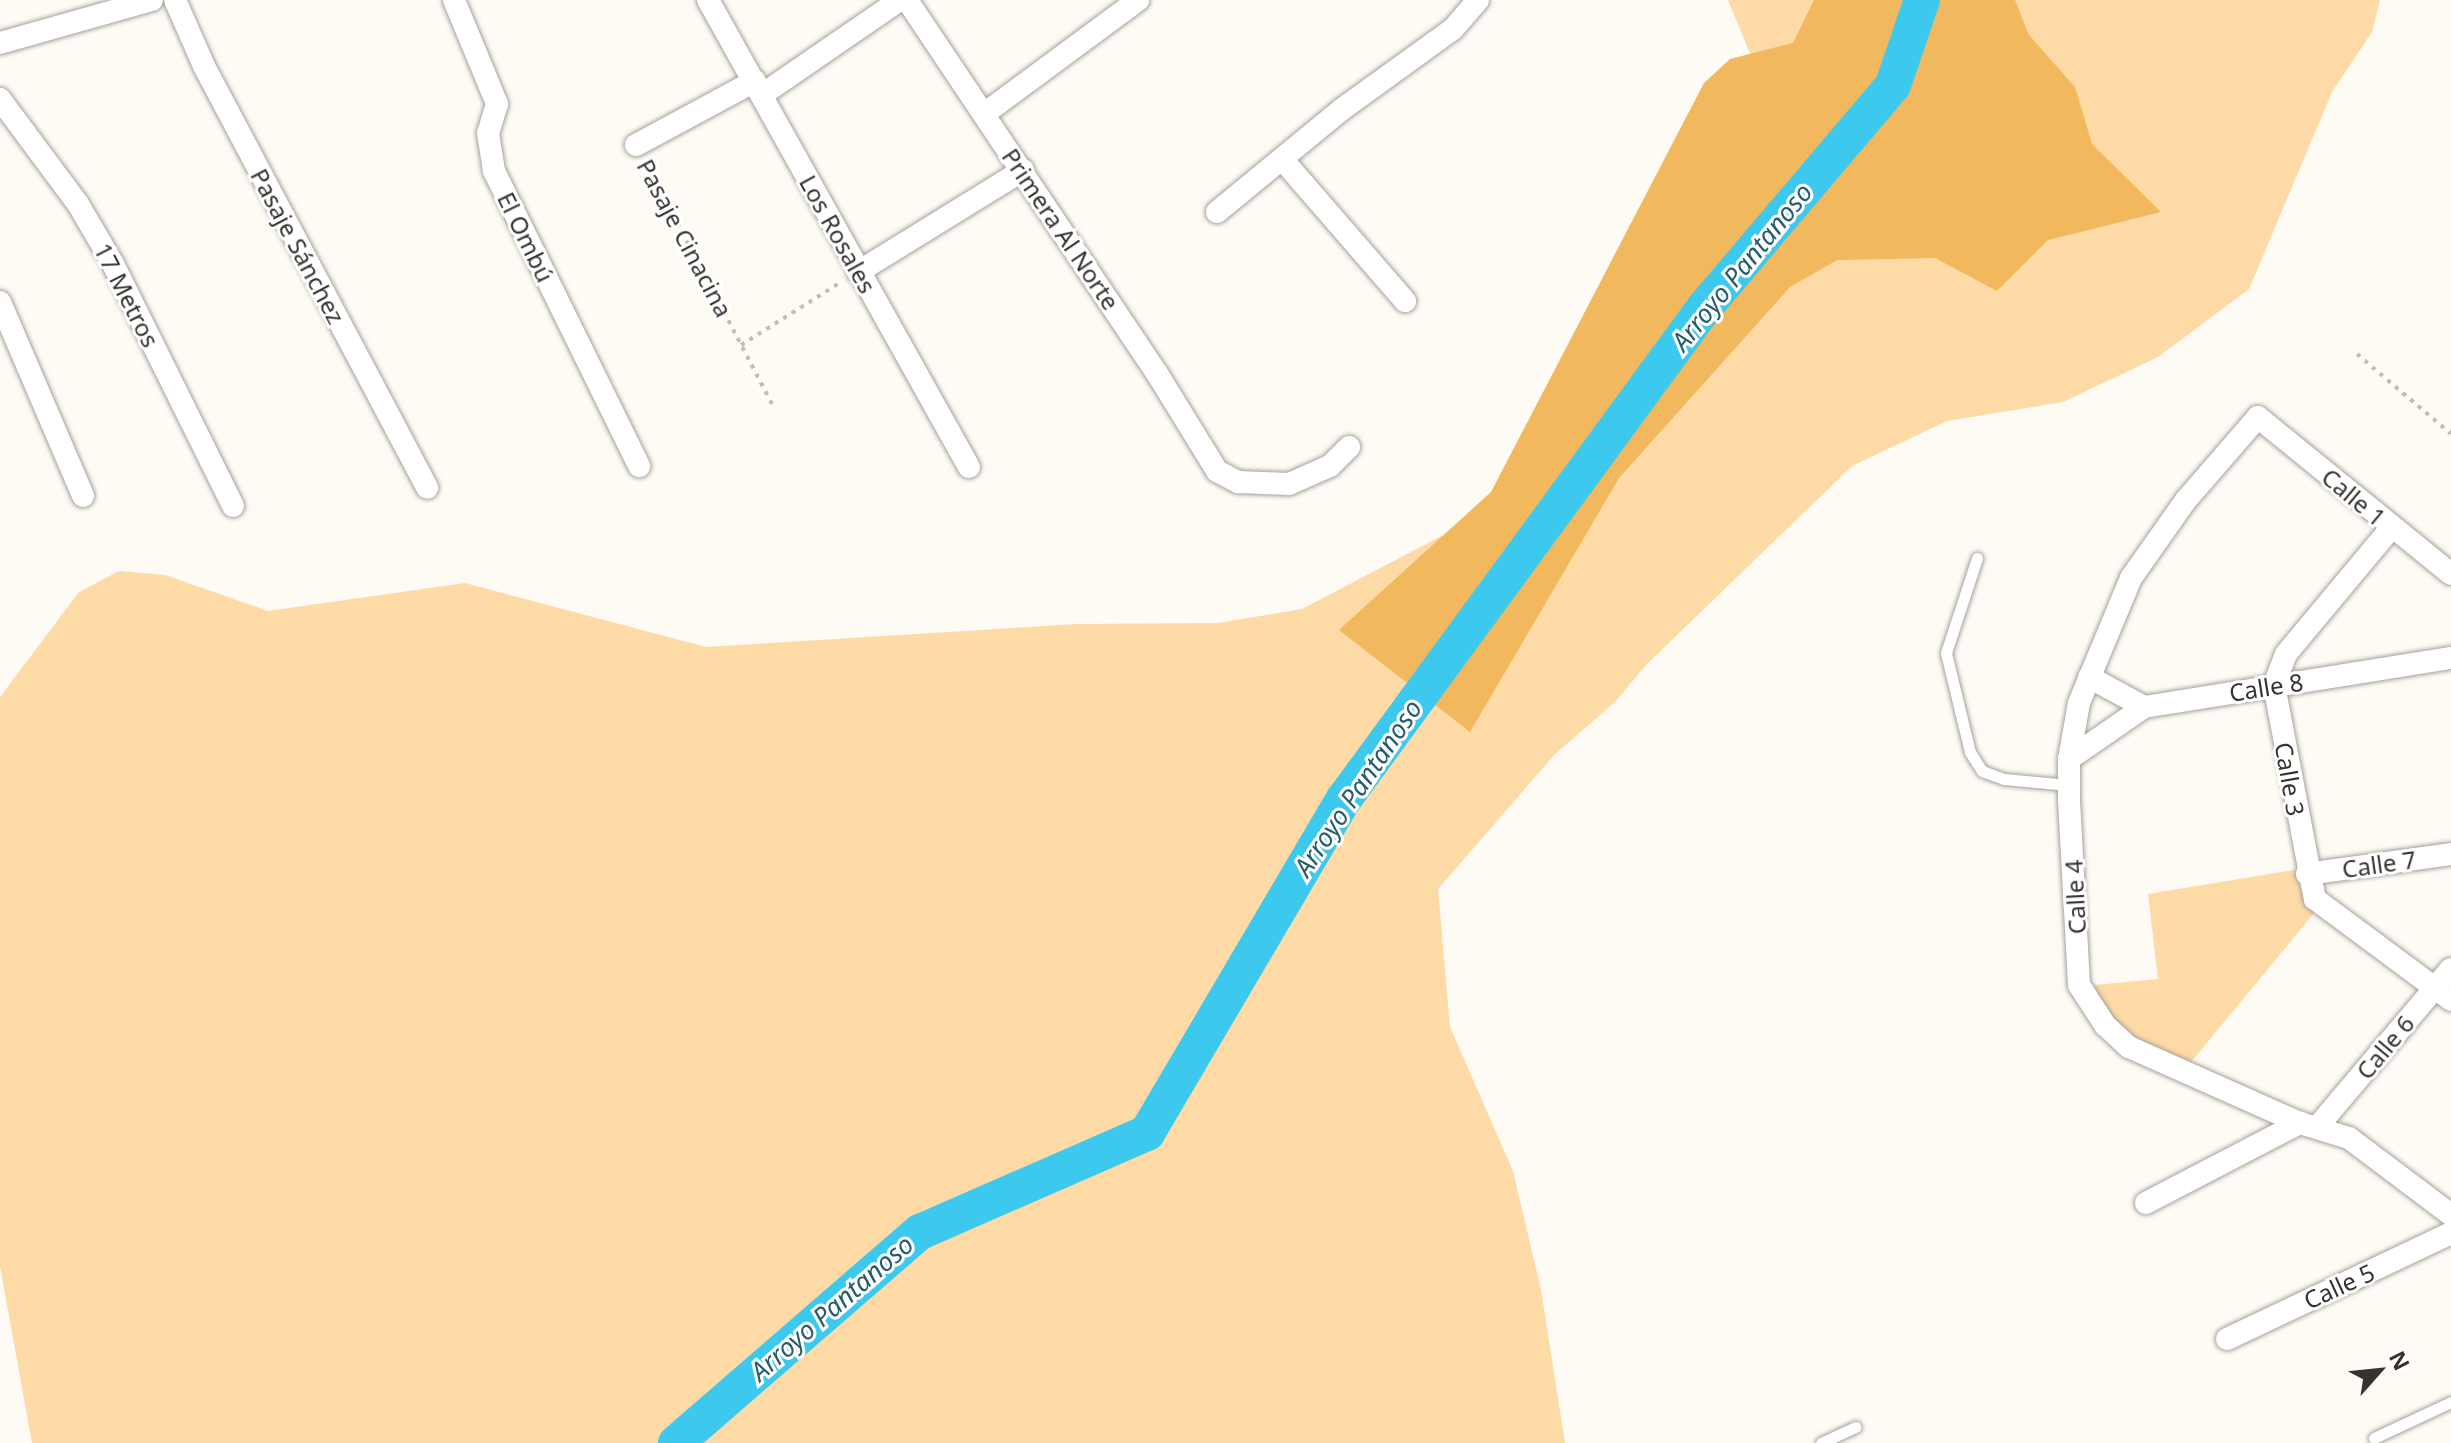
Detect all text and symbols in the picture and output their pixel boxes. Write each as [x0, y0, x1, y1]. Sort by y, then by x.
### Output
street label: Primera Al Norte [996, 143, 1126, 315]
street label: Pasaje Cinacina [631, 154, 739, 322]
street label: Pasaje Sánchez [245, 164, 351, 328]
street label: Los Rosales [794, 170, 882, 298]
water label: Arroyo Pantanoso [1665, 177, 1819, 357]
street label: El Ombú [492, 187, 560, 287]
street label: 17 Metros [88, 238, 166, 352]
street label: Calle 1 [2316, 462, 2392, 532]
street label: Calle 8 [2227, 667, 2305, 707]
water label: Arroyo Pantanoso [1287, 694, 1429, 882]
street label: Calle 3 [2269, 740, 2311, 818]
street label: Calle 7 [2340, 845, 2418, 883]
street label: Calle 4 [2059, 859, 2091, 935]
street label: Calle 6 [2350, 1009, 2420, 1085]
water label: Arroyo Pantanoso [744, 1229, 920, 1387]
street label: Calle 5 [2299, 1257, 2379, 1315]
north arrow [2339, 1331, 2419, 1411]
text: N [2383, 1345, 2418, 1375]

